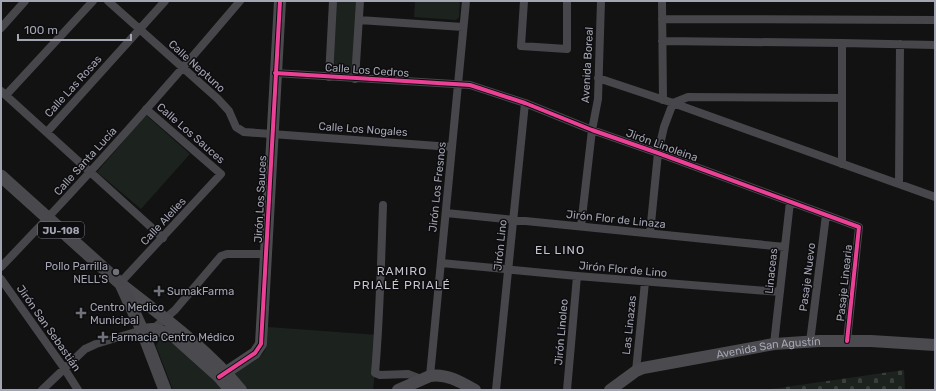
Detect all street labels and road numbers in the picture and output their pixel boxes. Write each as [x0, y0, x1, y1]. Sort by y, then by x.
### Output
street label: Avenida Boreal [579, 27, 596, 103]
street label: Calle Neptuno [166, 38, 228, 95]
street label: Calle Las Rosas [42, 52, 105, 120]
street label: Calle Los Cedros [324, 61, 410, 80]
street label: Calle Los Sauces [154, 100, 228, 167]
street label: Calle Los Nogales [318, 120, 408, 139]
street label: Calle Santa Lucía [51, 124, 120, 198]
street label: Jirón Linoleina [624, 126, 700, 164]
street label: Jirón Los Fresnos [426, 141, 449, 233]
street label: Jirón Los Sauces [252, 155, 269, 243]
street label: Calle Alelies [138, 194, 189, 248]
street label: Jirón Flor de Linaza [565, 208, 666, 231]
street label: Jirón Lino [491, 219, 510, 271]
road number: JU-108 [38, 222, 84, 238]
street label: Pasaje Nuevo [797, 242, 818, 312]
street label: Pasaje Linearia [834, 244, 855, 322]
street label: Linaceas [763, 247, 780, 294]
street label: Jirón Flor de Lino [578, 259, 668, 280]
street label: Jirón San Sebastián [14, 283, 83, 374]
street label: Las Linazas [620, 294, 639, 355]
street label: Jirón Linoleo [552, 298, 571, 366]
street label: Avenida San Agustín [715, 335, 821, 361]

